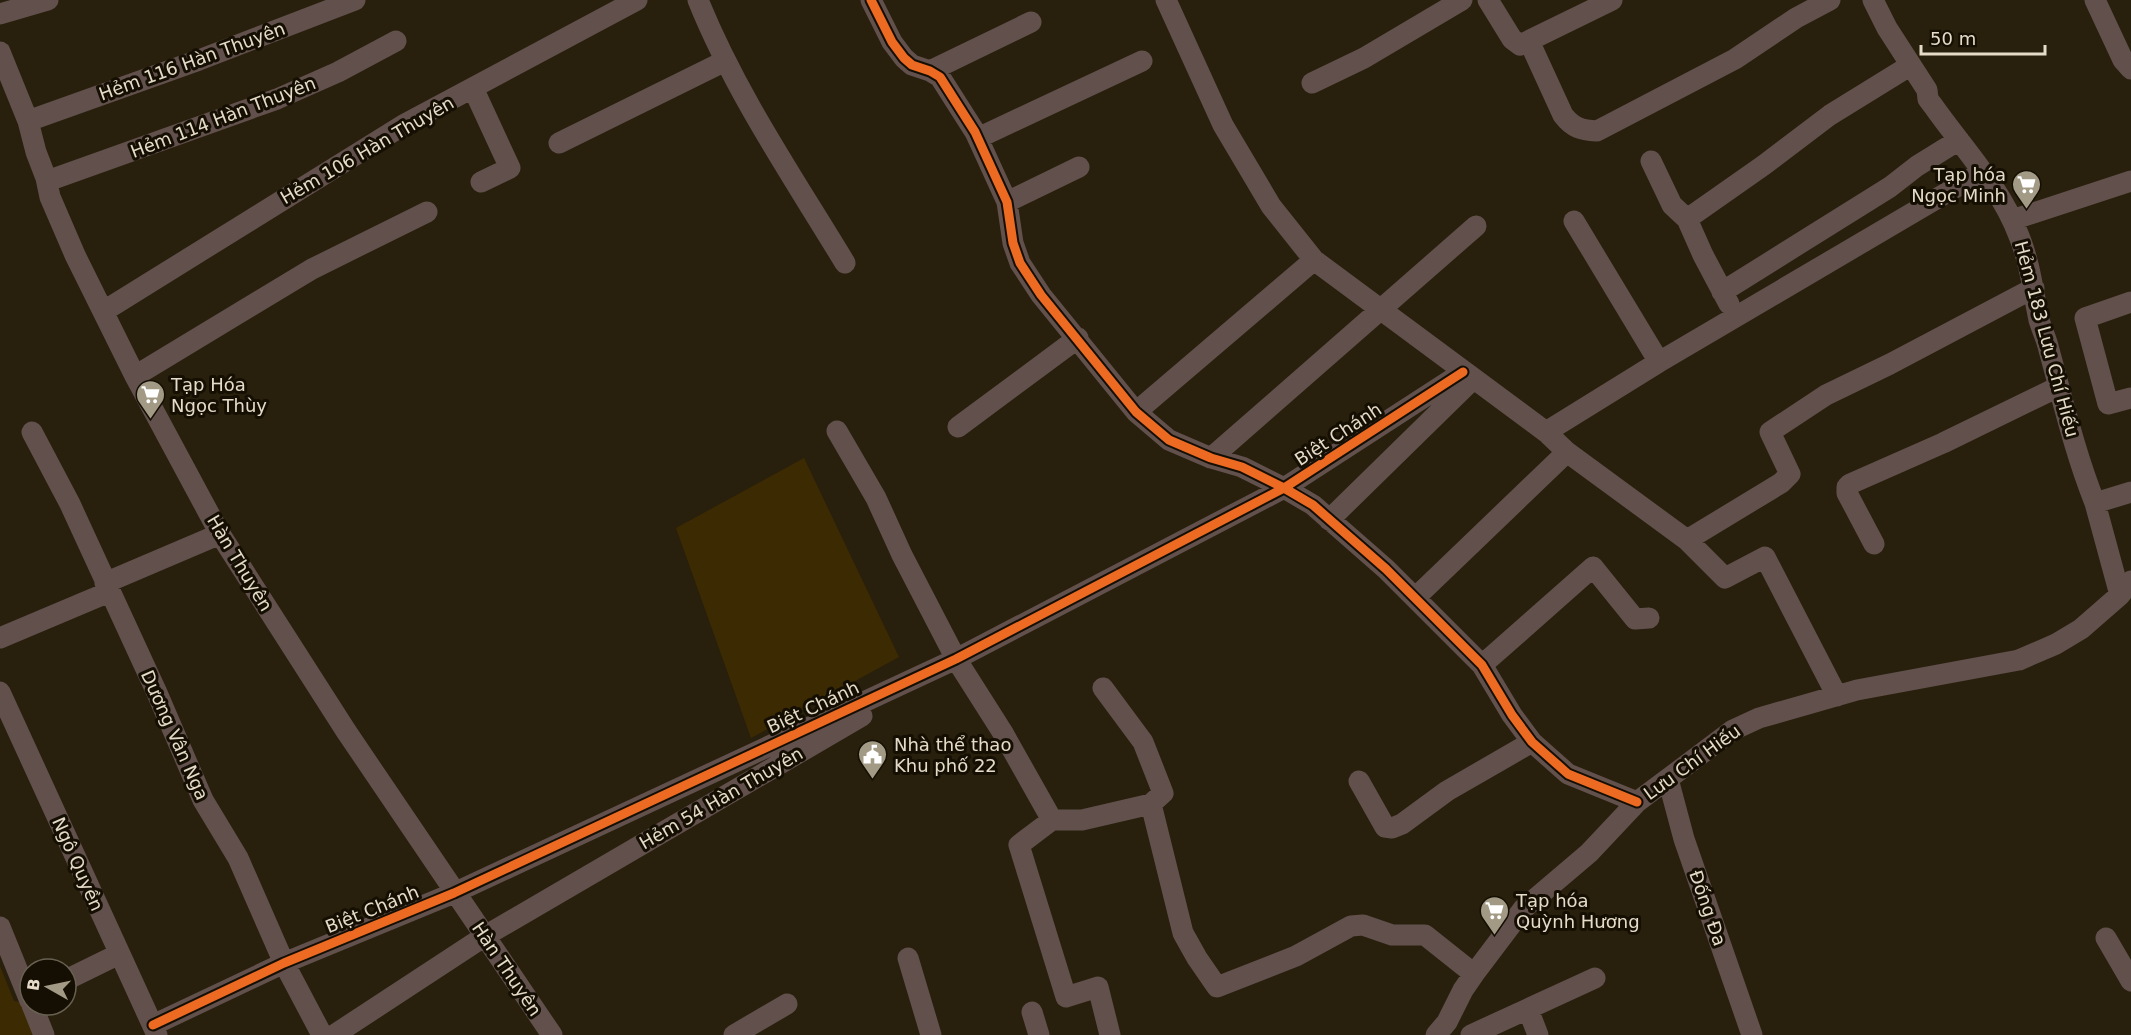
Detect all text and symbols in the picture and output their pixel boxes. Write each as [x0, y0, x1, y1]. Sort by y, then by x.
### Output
street label: Hẻm 116 Hàn Thuyên [96, 18, 288, 104]
scale bar [1921, 18, 2046, 56]
text: 50 m [1930, 28, 1976, 49]
street label: Hẻm 114 Hàn Thuyên [127, 72, 319, 162]
street label: Hẻm 106 Hàn Thuyên [277, 92, 457, 208]
place label: Tạp hóa Ngọc Minh [1911, 164, 2006, 206]
supermarket icon: Tạp hóa Ngọc Minh [2011, 168, 2043, 210]
street label: Hẻm 183 Lưu Chí Hiếu [2011, 239, 2083, 439]
place label: Tạp Hóa Ngọc Thùy [170, 374, 267, 416]
supermarket icon: Tạp Hóa Ngọc Thùy [134, 378, 166, 420]
street label: Biệt Chánh [1291, 398, 1385, 470]
street label: Hàn Thuyên [203, 511, 277, 615]
street label: Dương Vân Nga [137, 667, 213, 803]
street label: Biệt Chánh [764, 677, 862, 737]
street label: Lưu Chí Hiếu [1640, 720, 1744, 804]
place label: Nhà thể thao Khu phố 22 [894, 734, 1011, 776]
public building icon: Nhà thể thao Khu phố 22 [857, 738, 889, 780]
street label: Hẻm 54 Hàn Thuyên [636, 743, 806, 853]
street label: Ngô Quyền [48, 814, 108, 914]
street label: Đống Đa [1685, 867, 1731, 949]
street label: Biệt Chánh [322, 881, 422, 937]
place label: Tạp hóa Quỳnh Hương [1515, 890, 1640, 932]
supermarket icon: Tạp hóa Quỳnh Hương [1479, 894, 1511, 936]
street label: Hàn Thuyên [468, 918, 546, 1020]
north arrow [18, 957, 78, 1017]
text: B [23, 977, 44, 992]

